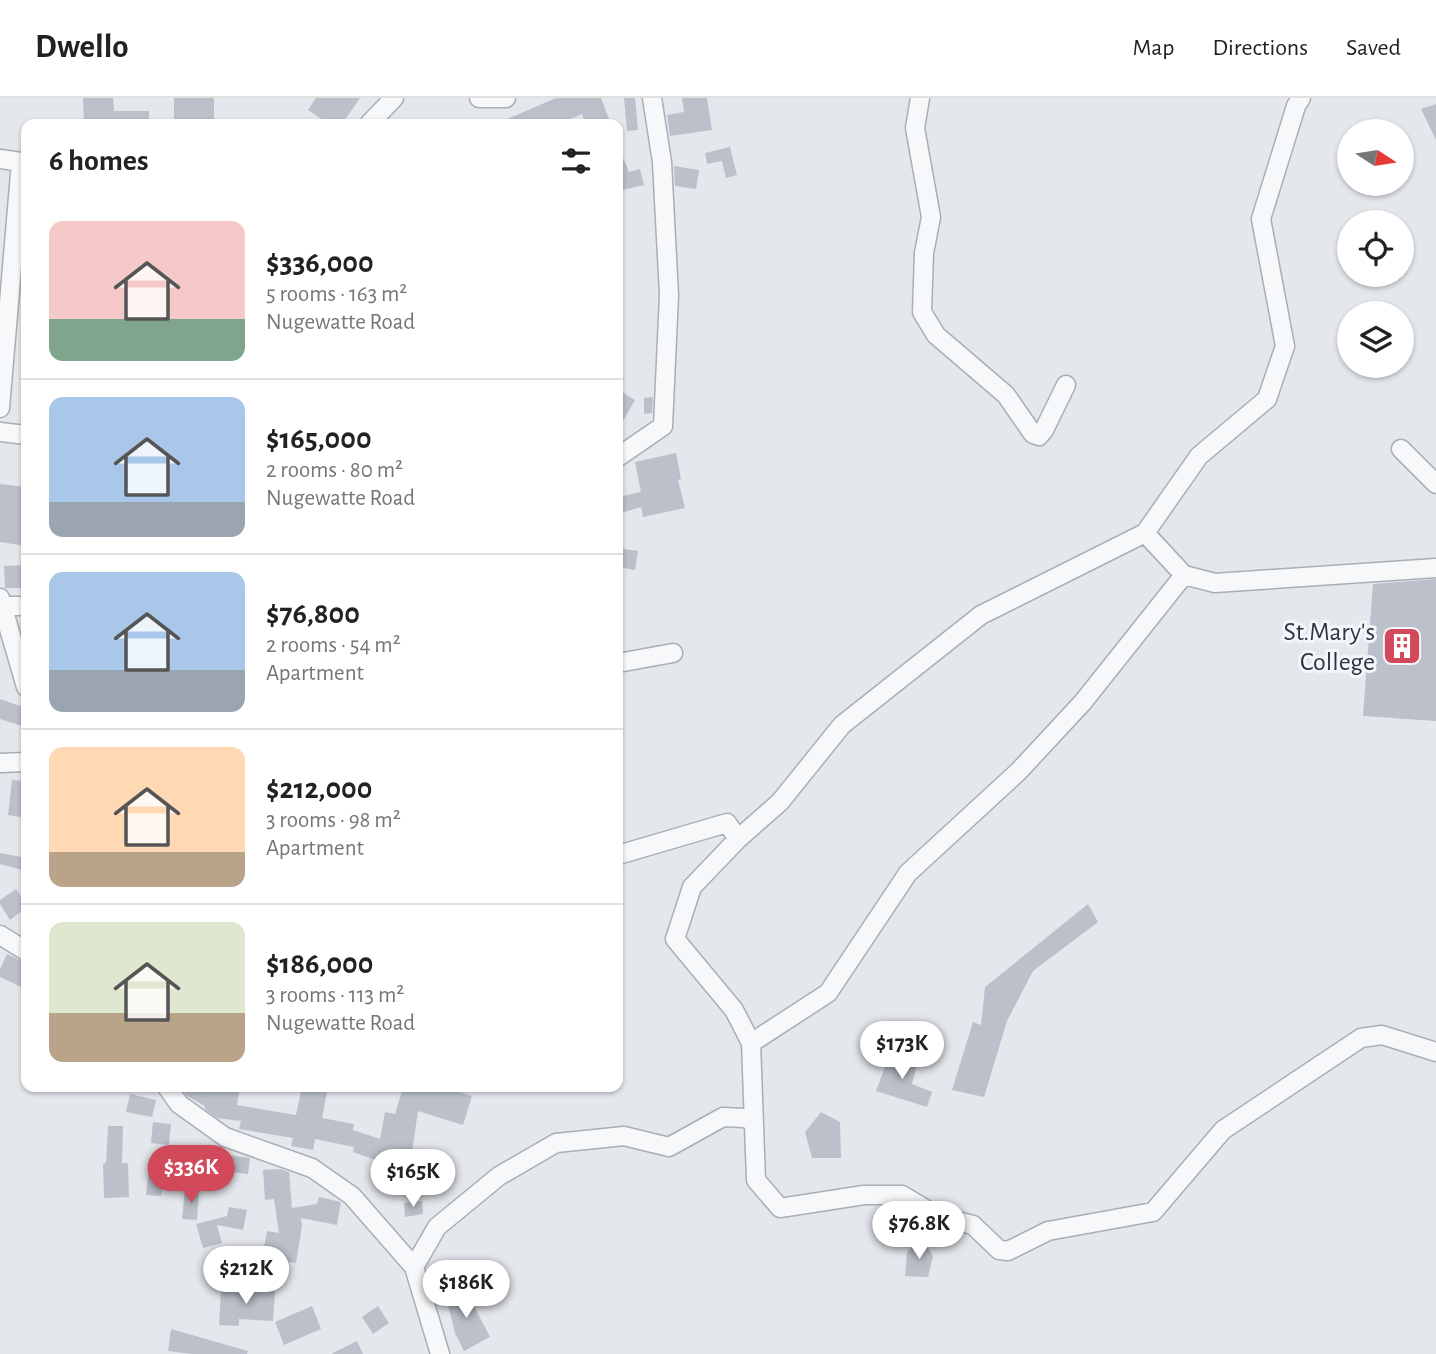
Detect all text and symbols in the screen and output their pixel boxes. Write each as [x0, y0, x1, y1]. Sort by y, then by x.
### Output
text: Dwello [35, 31, 129, 64]
text: Map [1132, 36, 1174, 60]
text: Directions [1212, 36, 1308, 60]
text: Saved [1346, 36, 1401, 60]
north arrow [1337, 119, 1414, 196]
map controls [1337, 119, 1414, 378]
icon: filters [557, 142, 595, 180]
text: 6 homes [49, 146, 149, 176]
button: locate [1337, 210, 1414, 287]
text: $336,000 [266, 248, 374, 278]
icon: home [105, 249, 189, 333]
text: 5 rooms · 163 m² [266, 283, 407, 306]
button: layers [1337, 301, 1414, 378]
text: Nugewatte Road [266, 311, 415, 334]
text: $165,000 [266, 424, 372, 454]
icon: home [105, 425, 189, 509]
text: 2 rooms · 80 m² [266, 459, 403, 482]
text: Nugewatte Road [266, 487, 415, 510]
text: $76,800 [266, 599, 360, 629]
icon: home [105, 600, 189, 684]
place label: St.Mary's College [1284, 619, 1375, 675]
building icon: St.Mary's College [1381, 625, 1423, 667]
text: 2 rooms · 54 m² [266, 634, 401, 657]
text: Apartment [266, 662, 364, 685]
text: $212,000 [266, 774, 372, 804]
icon: home [105, 775, 189, 859]
text: 3 rooms · 98 m² [266, 809, 401, 832]
text: Apartment [266, 837, 364, 860]
text: $186,000 [266, 949, 373, 979]
icon: home [105, 950, 189, 1034]
text: 3 rooms · 113 m² [266, 984, 404, 1007]
text: Nugewatte Road [266, 1012, 415, 1035]
pin: $173K [853, 1021, 951, 1081]
text: $173K [876, 1032, 928, 1055]
pin: $336K [142, 1146, 240, 1205]
pin: $165K [364, 1150, 462, 1209]
text: $336K [164, 1156, 218, 1179]
text: $165K [386, 1160, 440, 1183]
pin: $76.8K [862, 1202, 976, 1261]
text: $76.8K [888, 1212, 950, 1235]
pin: $212K [197, 1246, 295, 1306]
text: $212K [219, 1257, 273, 1280]
pin: $186K [417, 1260, 515, 1320]
text: $186K [439, 1271, 493, 1294]

